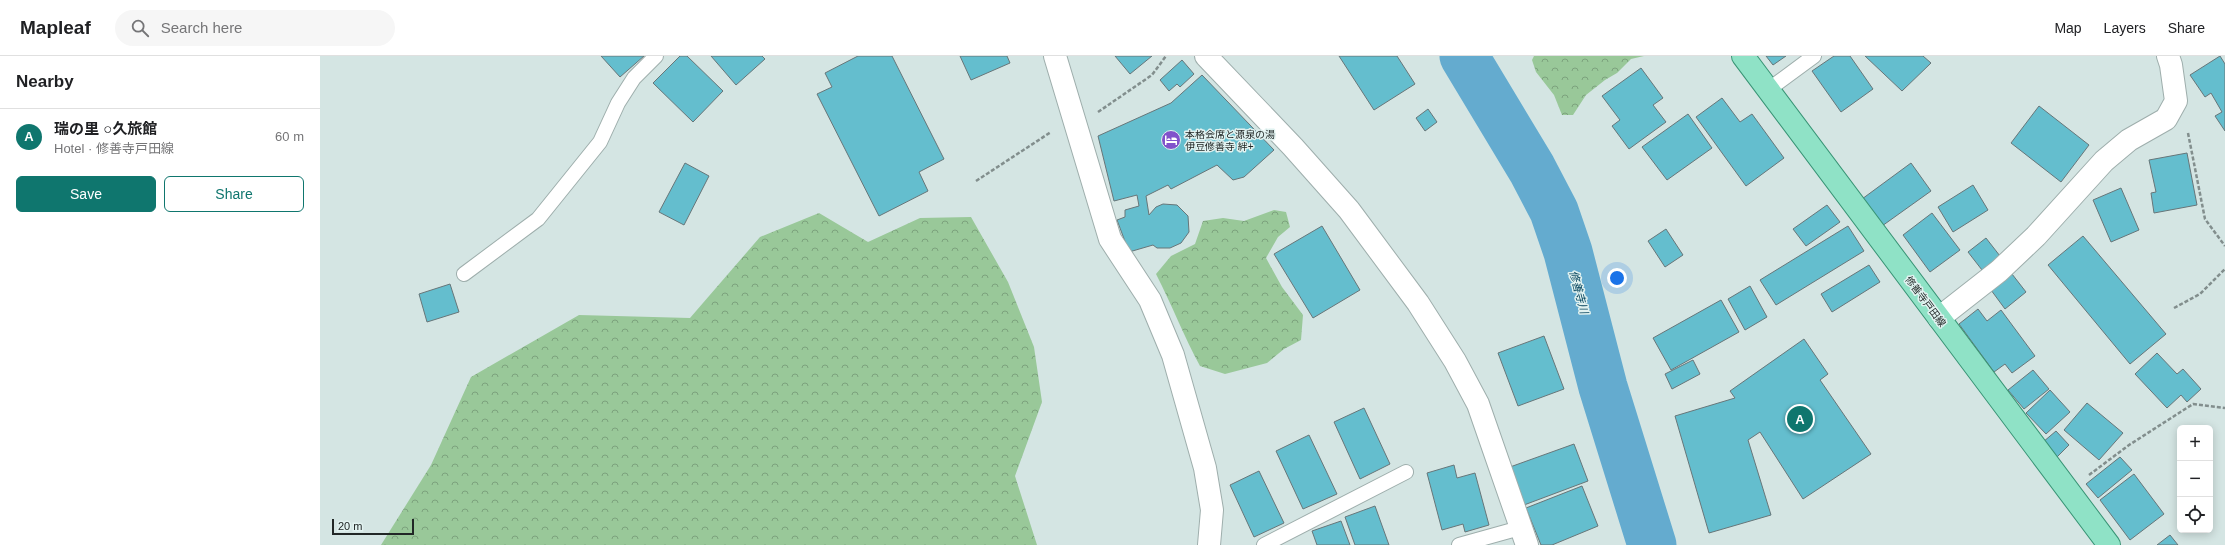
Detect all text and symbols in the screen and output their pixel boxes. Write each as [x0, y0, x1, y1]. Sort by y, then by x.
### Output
search box [115, 10, 395, 46]
text: Mapleaf [20, 17, 91, 38]
icon: search [129, 17, 151, 39]
text: Search here [161, 19, 242, 36]
text: Map [2054, 20, 2082, 36]
text: Layers [2104, 20, 2146, 36]
text: Share [2168, 20, 2205, 36]
text: Nearby [16, 72, 74, 91]
text: 瑞の里 ○久旅館 [54, 120, 157, 137]
text: A [24, 129, 34, 144]
text: 60 m [275, 129, 304, 144]
hotel icon: 本格会席と源泉の湯 伊豆修善寺 絆+ [1160, 129, 1182, 151]
place label: 本格会席と源泉の湯 伊豆修善寺 絆+ [1185, 129, 1275, 152]
text: Hotel · 修善寺戸田線 [54, 141, 174, 156]
button: Save [16, 176, 156, 212]
button: Share [164, 176, 304, 212]
your location [1607, 268, 1627, 288]
water label: 修善寺川 [1568, 269, 1591, 316]
street label: 修善寺戸田線 [1903, 273, 1948, 329]
pin: A [1787, 404, 1813, 434]
map controls [2177, 425, 2213, 533]
button: + [2177, 425, 2213, 461]
button: − [2177, 461, 2213, 497]
button: locate [2177, 497, 2213, 533]
scale bar [332, 517, 414, 536]
text: 20 m [338, 520, 362, 532]

